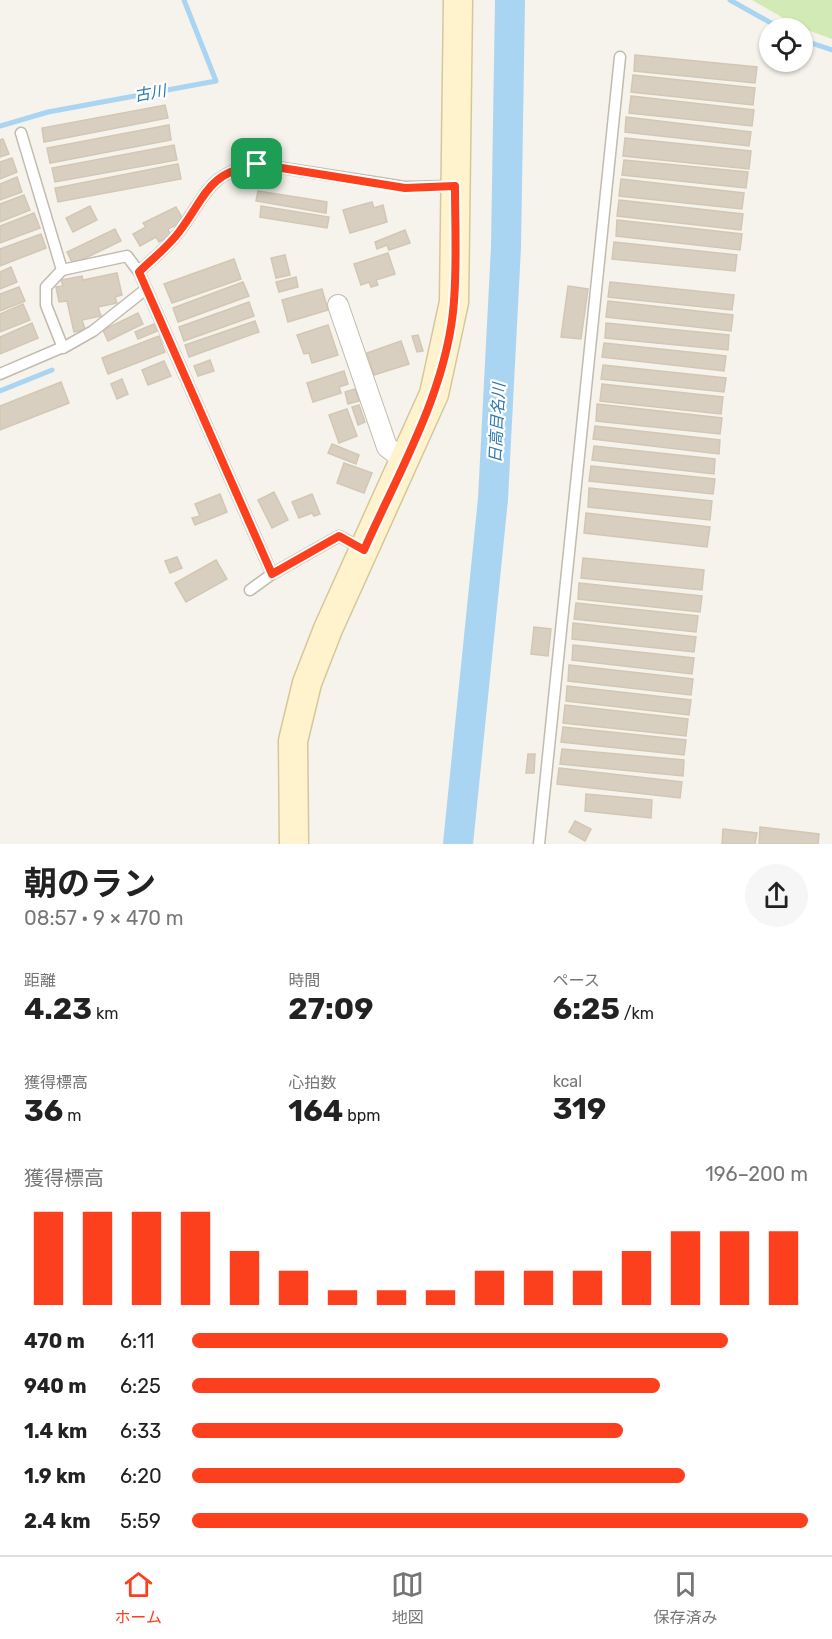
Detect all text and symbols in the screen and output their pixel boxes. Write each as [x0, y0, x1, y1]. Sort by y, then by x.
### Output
map controls [759, 18, 813, 72]
button: locate [759, 18, 813, 72]
water label: 古川 [133, 81, 169, 105]
pin [231, 138, 282, 189]
icon: arrive [240, 147, 273, 180]
water label: 日高目名川 [485, 381, 509, 463]
text: 朝のラン [24, 864, 156, 903]
button: share [745, 864, 808, 927]
text: 08:57 · 9 × 470 m [24, 906, 184, 930]
text: 距離 [24, 971, 56, 990]
text: 時間 [288, 971, 320, 990]
text: ペース [553, 971, 600, 990]
text: 4.23 [24, 991, 92, 1027]
text: 27:09 [288, 991, 373, 1027]
text: 6:25 [553, 991, 620, 1027]
text: km [92, 1004, 118, 1023]
text: /km [620, 1004, 654, 1023]
text: kcal [553, 1072, 582, 1091]
text: 獲得標高 [24, 1073, 88, 1092]
text: 心拍数 [288, 1073, 336, 1092]
text: 319 [553, 1091, 606, 1127]
text: 36 [24, 1093, 63, 1129]
text: 164 [288, 1093, 343, 1129]
text: m [63, 1106, 81, 1125]
text: bpm [343, 1106, 380, 1125]
text: 196–200 m [705, 1162, 808, 1186]
text: 獲得標高 [24, 1166, 104, 1190]
text: 470 m [24, 1329, 85, 1353]
text: 6:11 [120, 1329, 154, 1353]
text: 940 m [24, 1374, 87, 1398]
text: 6:25 [120, 1374, 161, 1398]
text: 1.4 km [24, 1419, 87, 1443]
text: 6:33 [120, 1419, 161, 1443]
text: 1.9 km [24, 1464, 86, 1488]
text: 6:20 [120, 1464, 162, 1488]
text: 2.4 km [24, 1509, 90, 1533]
text: 5:59 [120, 1509, 161, 1533]
tab: ホーム [115, 1568, 162, 1628]
tab: 地図 [391, 1568, 424, 1628]
tab: 保存済み [653, 1568, 717, 1628]

